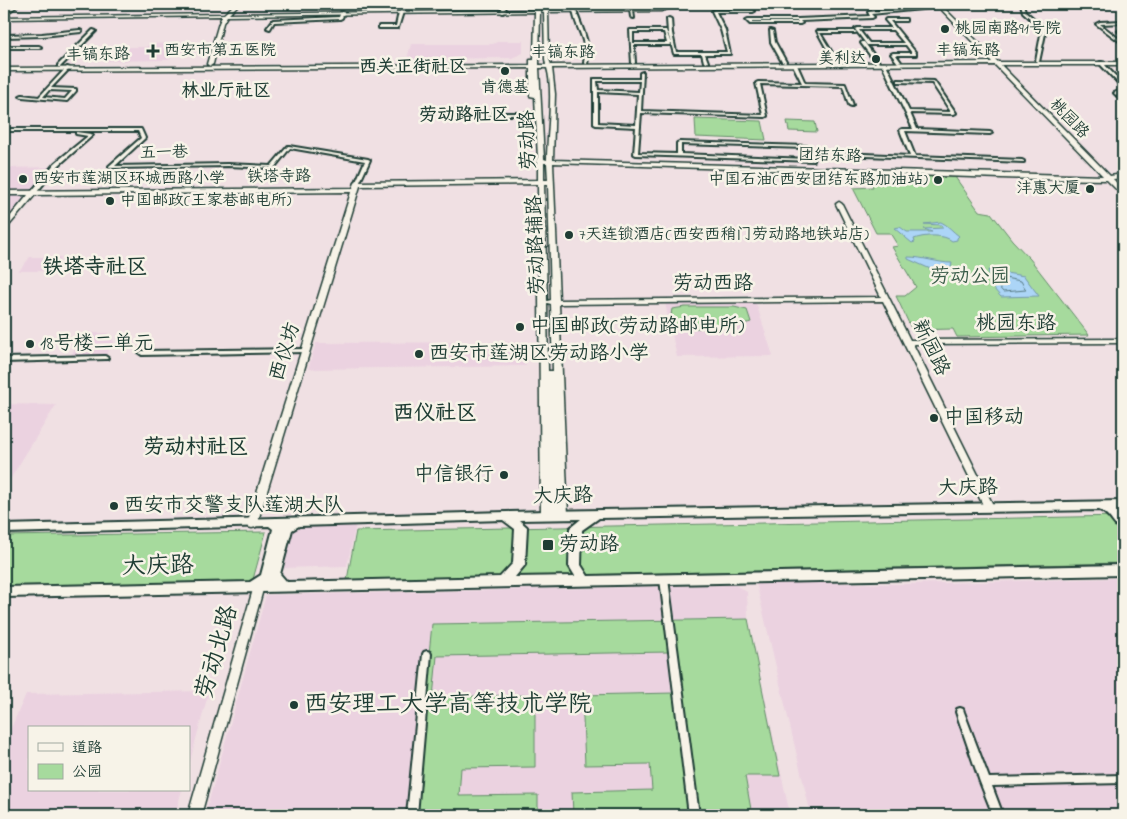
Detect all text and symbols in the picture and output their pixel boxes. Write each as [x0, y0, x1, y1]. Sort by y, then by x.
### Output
place label: 桃园南路91号院 [955, 17, 1061, 41]
marker: 桃园南路91号院 [939, 23, 951, 35]
place label: 西安市第五医院 [164, 39, 276, 63]
street label: 丰镐东路 [936, 39, 1000, 63]
street label: 丰镐东路 [531, 41, 595, 65]
street label: 丰镐东路 [66, 42, 130, 68]
marker: 西安市第五医院 [146, 44, 160, 58]
place label: 美利达 [818, 47, 866, 71]
marker: 美利达 [870, 53, 882, 65]
district label: 西关正街社区 [359, 55, 467, 81]
marker: 肯德基 [499, 65, 511, 77]
place label: 肯德基 [481, 76, 529, 100]
district label: 林业厅社区 [181, 79, 271, 105]
street label: 桃园路 [1044, 93, 1094, 145]
district label: 劳动路社区 [419, 103, 509, 129]
street label: 劳动路 [513, 109, 545, 170]
street label: 五一巷 [140, 141, 188, 165]
street label: 团结东路 [798, 143, 862, 169]
street label: 铁塔寺路 [247, 164, 311, 190]
place label: 西安市莲湖区环城西路小学 [33, 167, 225, 191]
place label: 中国石油(西安团结东路加油站) [709, 168, 928, 192]
marker: 西安市莲湖区环城西路小学 [17, 173, 29, 185]
marker: 中国石油(西安团结东路加油站) [932, 174, 944, 186]
place label: 沣惠大厦 [1016, 177, 1080, 201]
marker: 沣惠大厦 [1084, 183, 1096, 195]
place label: 中国邮政(王家巷邮电所) [120, 189, 292, 213]
street label: 劳动路辅路 [521, 194, 553, 295]
marker: 中国邮政(王家巷邮电所) [104, 195, 116, 207]
place label: 7天连锁酒店(西安西稍门劳动路地铁站店) [579, 223, 869, 247]
marker: 7天连锁酒店(西安西稍门劳动路地铁站店) [563, 229, 575, 241]
district label: 铁塔寺社区 [43, 253, 148, 283]
park label: 劳动公园 [930, 263, 1010, 292]
street label: 劳动西路 [673, 270, 754, 299]
street label: 桃园东路 [976, 310, 1057, 339]
place label: 中国邮政(劳动路邮电所) [530, 313, 744, 342]
street label: 新园路 [904, 315, 957, 382]
street label: 西仪坊 [263, 319, 309, 385]
marker: 中国邮政(劳动路邮电所) [514, 321, 526, 333]
place label: 18号楼二单元 [40, 330, 154, 359]
marker: 18号楼二单元 [24, 338, 36, 350]
place label: 西安市莲湖区劳动路小学 [429, 340, 649, 369]
marker: 西安市莲湖区劳动路小学 [413, 348, 425, 360]
district label: 西仪社区 [393, 399, 477, 429]
place label: 中国移动 [944, 404, 1024, 433]
marker: 中国移动 [928, 412, 940, 424]
district label: 劳动村社区 [144, 433, 249, 463]
place label: 中信银行 [414, 461, 494, 490]
marker: 中信银行 [498, 469, 510, 481]
street label: 大庆路 [938, 474, 999, 504]
street label: 大庆路 [533, 482, 594, 512]
place label: 西安市交警支队莲湖大队 [124, 492, 344, 521]
marker: 西安市交警支队莲湖大队 [108, 500, 120, 512]
place label: 劳动路 [559, 531, 620, 560]
marker: 劳动路 [541, 538, 555, 552]
street label: 大庆路 [122, 549, 194, 585]
street label: 劳动北路 [188, 601, 248, 703]
place label: 西安理工大学高等技术学院 [304, 688, 592, 723]
marker: 西安理工大学高等技术学院 [288, 699, 300, 711]
legend [28, 726, 190, 792]
text: 道路 [72, 737, 102, 759]
text: 公园 [72, 761, 102, 783]

